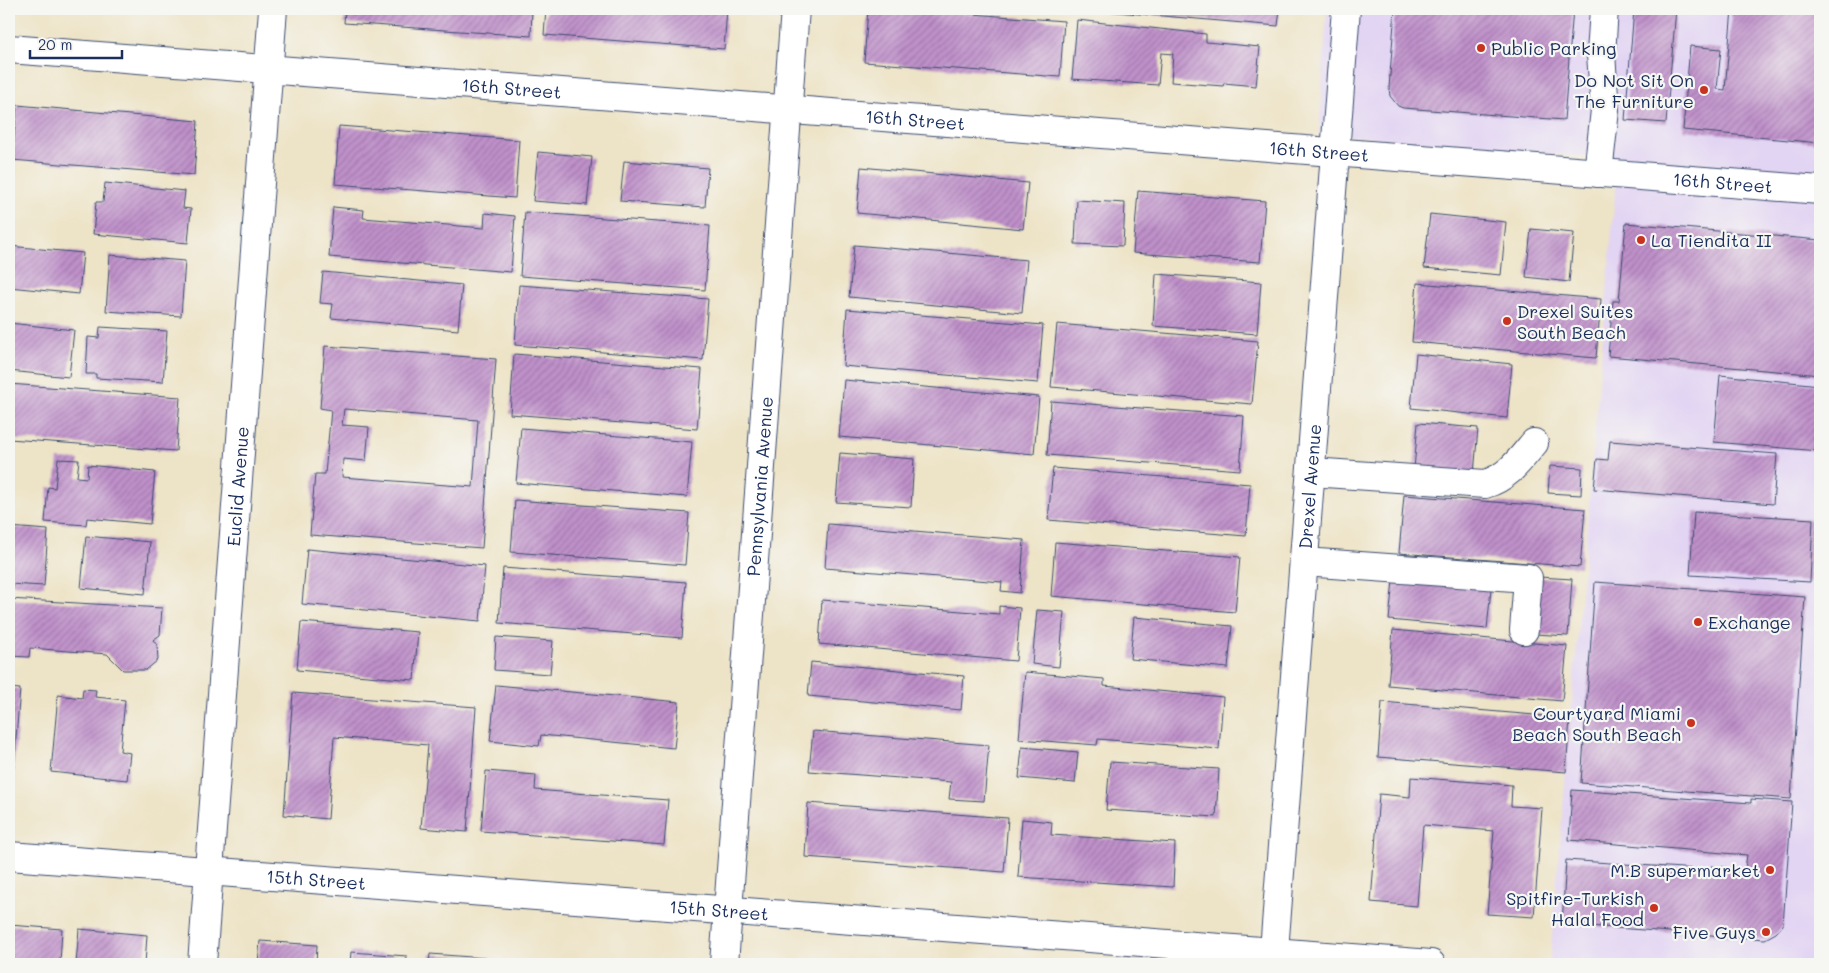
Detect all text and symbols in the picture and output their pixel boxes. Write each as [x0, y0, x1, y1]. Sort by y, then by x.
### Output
scale bar [30, 28, 122, 60]
text: 20 m [38, 34, 72, 54]
place label: Public Parking [1491, 36, 1616, 60]
marker: Public Parking [1475, 42, 1487, 54]
place label: Do Not Sit On The Furniture [1574, 68, 1694, 113]
street label: 16th Street [461, 72, 562, 104]
marker: Do Not Sit On The Furniture [1698, 84, 1710, 96]
street label: 16th Street [864, 104, 966, 135]
street label: 16th Street [1268, 135, 1370, 167]
street label: 16th Street [1672, 167, 1774, 198]
place label: La Tiendita II [1651, 228, 1772, 252]
marker: La Tiendita II [1635, 234, 1647, 246]
place label: Drexel Suites South Beach [1517, 299, 1633, 344]
marker: Drexel Suites South Beach [1501, 315, 1513, 327]
street label: Pennsylvania Avenue [741, 395, 778, 577]
street label: Drexel Avenue [1293, 423, 1326, 550]
street label: Euclid Avenue [221, 425, 254, 547]
place label: Exchange [1708, 610, 1791, 634]
marker: Exchange [1692, 616, 1704, 628]
place label: Courtyard Miami Beach South Beach [1512, 701, 1681, 746]
marker: Courtyard Miami Beach South Beach [1685, 717, 1697, 729]
place label: M.B supermarket [1610, 858, 1760, 882]
street label: 15th Street [265, 864, 367, 895]
marker: M.B supermarket [1764, 864, 1776, 876]
place label: Spitfire-Turkish Halal Food [1506, 886, 1644, 931]
street label: 15th Street [668, 894, 770, 926]
marker: Spitfire-Turkish Halal Food [1648, 902, 1660, 914]
place label: Five Guys [1673, 920, 1756, 944]
marker: Five Guys [1760, 926, 1772, 938]

